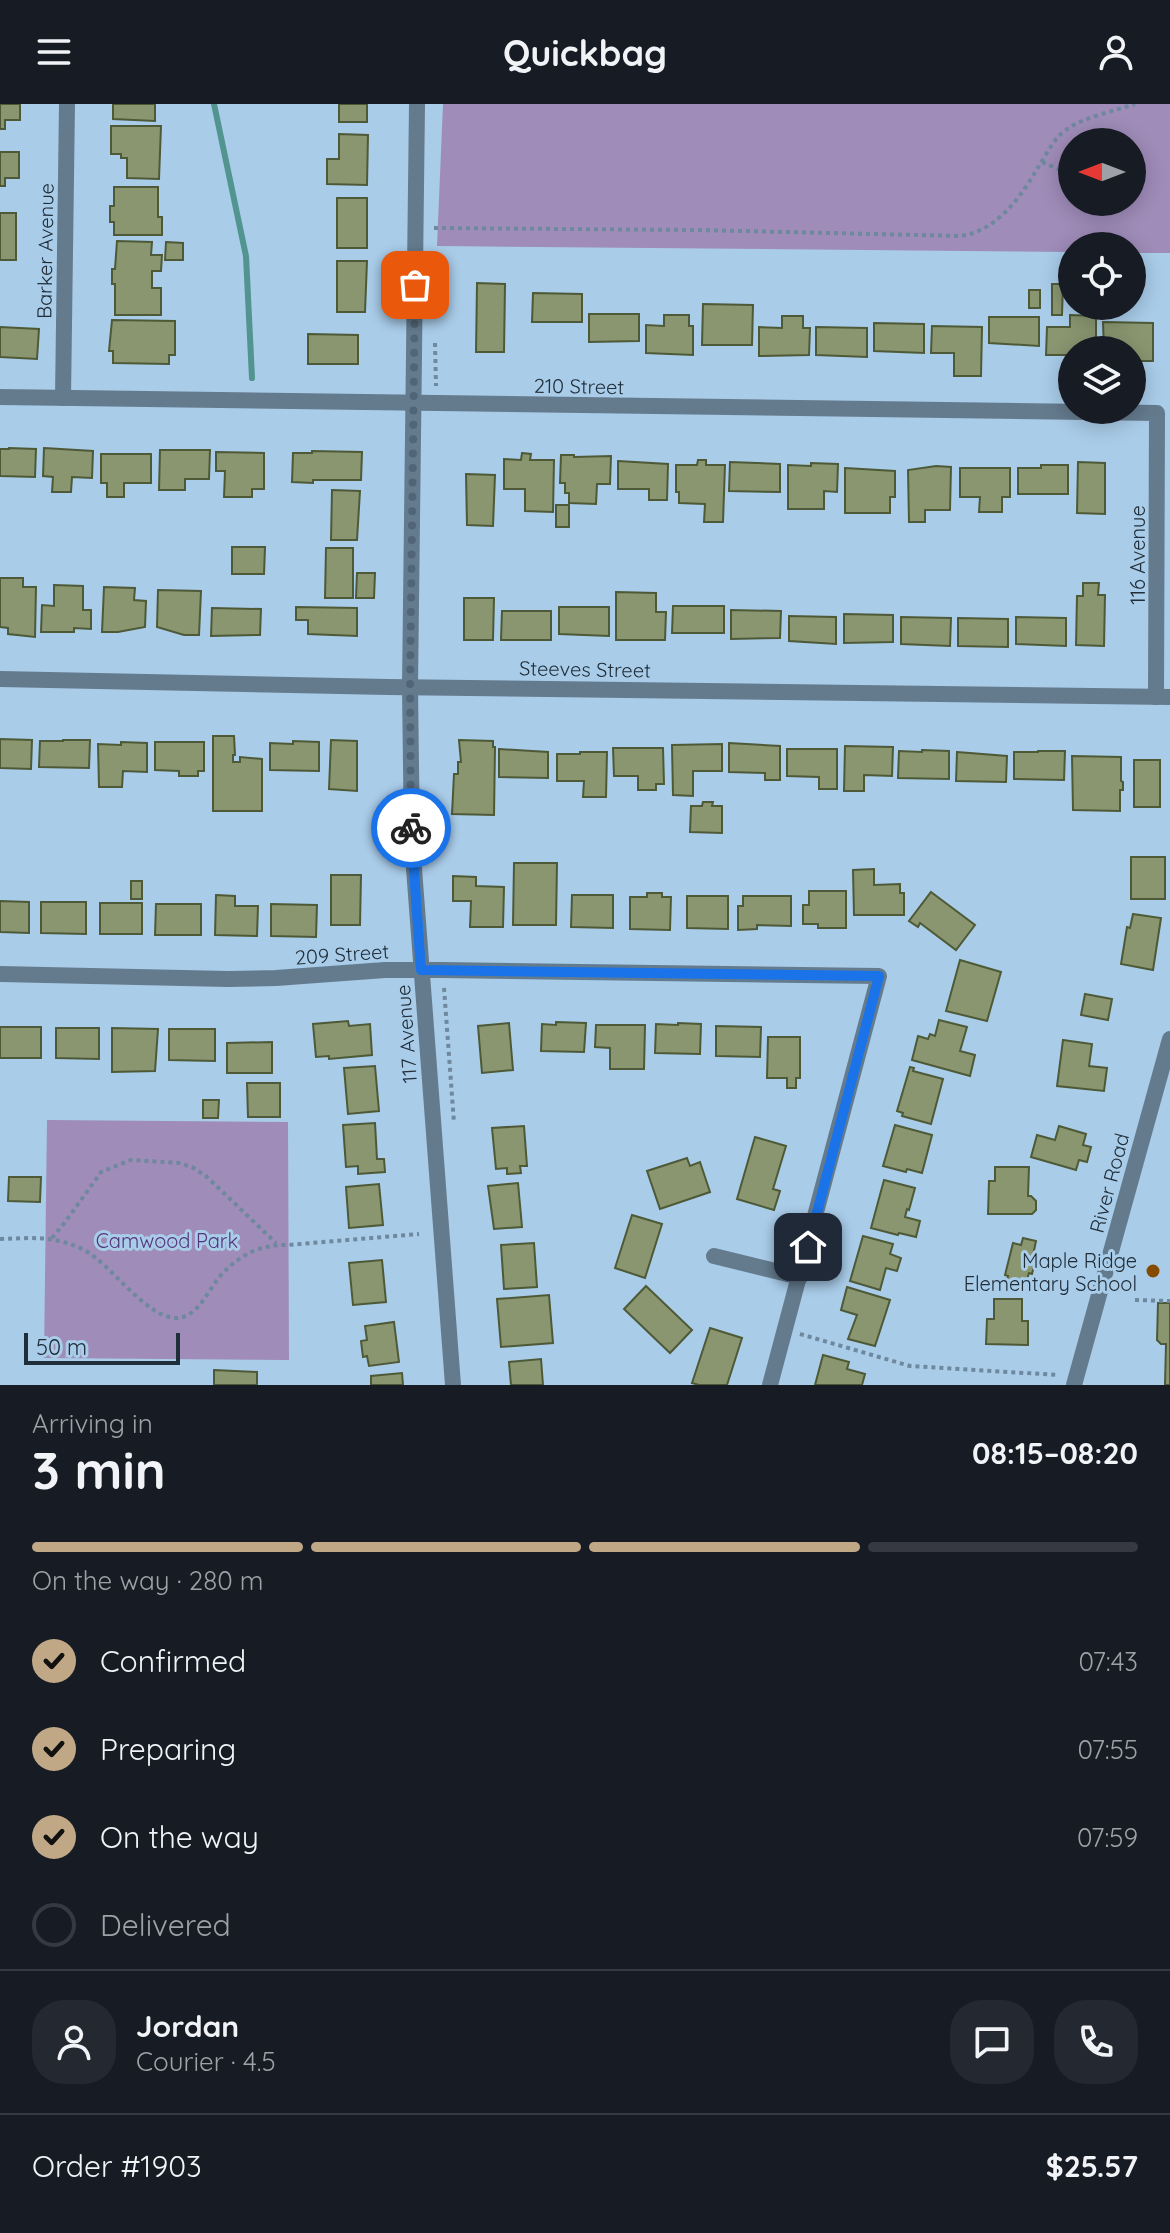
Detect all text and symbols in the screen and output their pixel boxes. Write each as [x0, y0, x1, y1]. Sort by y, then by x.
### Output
icon: menu [32, 30, 76, 74]
text: Quickbag [503, 30, 667, 75]
icon: person [1094, 30, 1138, 74]
north arrow [1058, 128, 1146, 216]
map controls [1058, 128, 1146, 424]
street label: Barker Avenue [31, 183, 59, 319]
button: locate [1058, 232, 1146, 320]
pin [381, 251, 449, 319]
icon: bag [393, 263, 437, 307]
button: layers [1058, 336, 1146, 424]
street label: 210 Street [534, 373, 625, 399]
street label: 116 Avenue [1125, 505, 1150, 605]
street label: Steeves Street [519, 655, 651, 683]
courier [371, 788, 451, 868]
icon: bike [389, 806, 433, 850]
street label: 209 Street [294, 938, 390, 970]
street label: 117 Avenue [390, 984, 422, 1084]
street label: River Road [1084, 1130, 1134, 1236]
pin [774, 1213, 842, 1281]
icon: home [786, 1225, 830, 1269]
park label: Camwood Park [96, 1228, 238, 1253]
place label: Maple Ridge Elementary School [964, 1248, 1137, 1296]
marker: Maple Ridge Elementary School [1144, 1262, 1162, 1280]
scale bar [24, 1329, 180, 1365]
text: 50 m [36, 1333, 87, 1361]
text: Arriving in [32, 1407, 153, 1440]
text: 08:15–08:20 [972, 1434, 1138, 1472]
text: 3 min [32, 1437, 166, 1502]
text: On the way · 280 m [32, 1564, 264, 1597]
icon: check [32, 1639, 76, 1683]
text: Confirmed [100, 1642, 246, 1680]
text: 07:43 [1078, 1645, 1138, 1678]
icon: check [32, 1727, 76, 1771]
text: Preparing [100, 1730, 236, 1768]
text: 07:55 [1077, 1733, 1138, 1766]
icon: check [32, 1815, 76, 1859]
text: On the way [100, 1818, 259, 1856]
text: 07:59 [1077, 1821, 1138, 1854]
text: Delivered [100, 1906, 231, 1944]
button: person [32, 2000, 116, 2084]
button: chat [950, 2000, 1034, 2084]
button: phone [1054, 2000, 1138, 2084]
text: Jordan [136, 2007, 239, 2045]
text: Courier · 4.5 [136, 2045, 276, 2078]
text: Order #1903 [32, 2147, 202, 2185]
text: $25.57 [1046, 2147, 1138, 2185]

